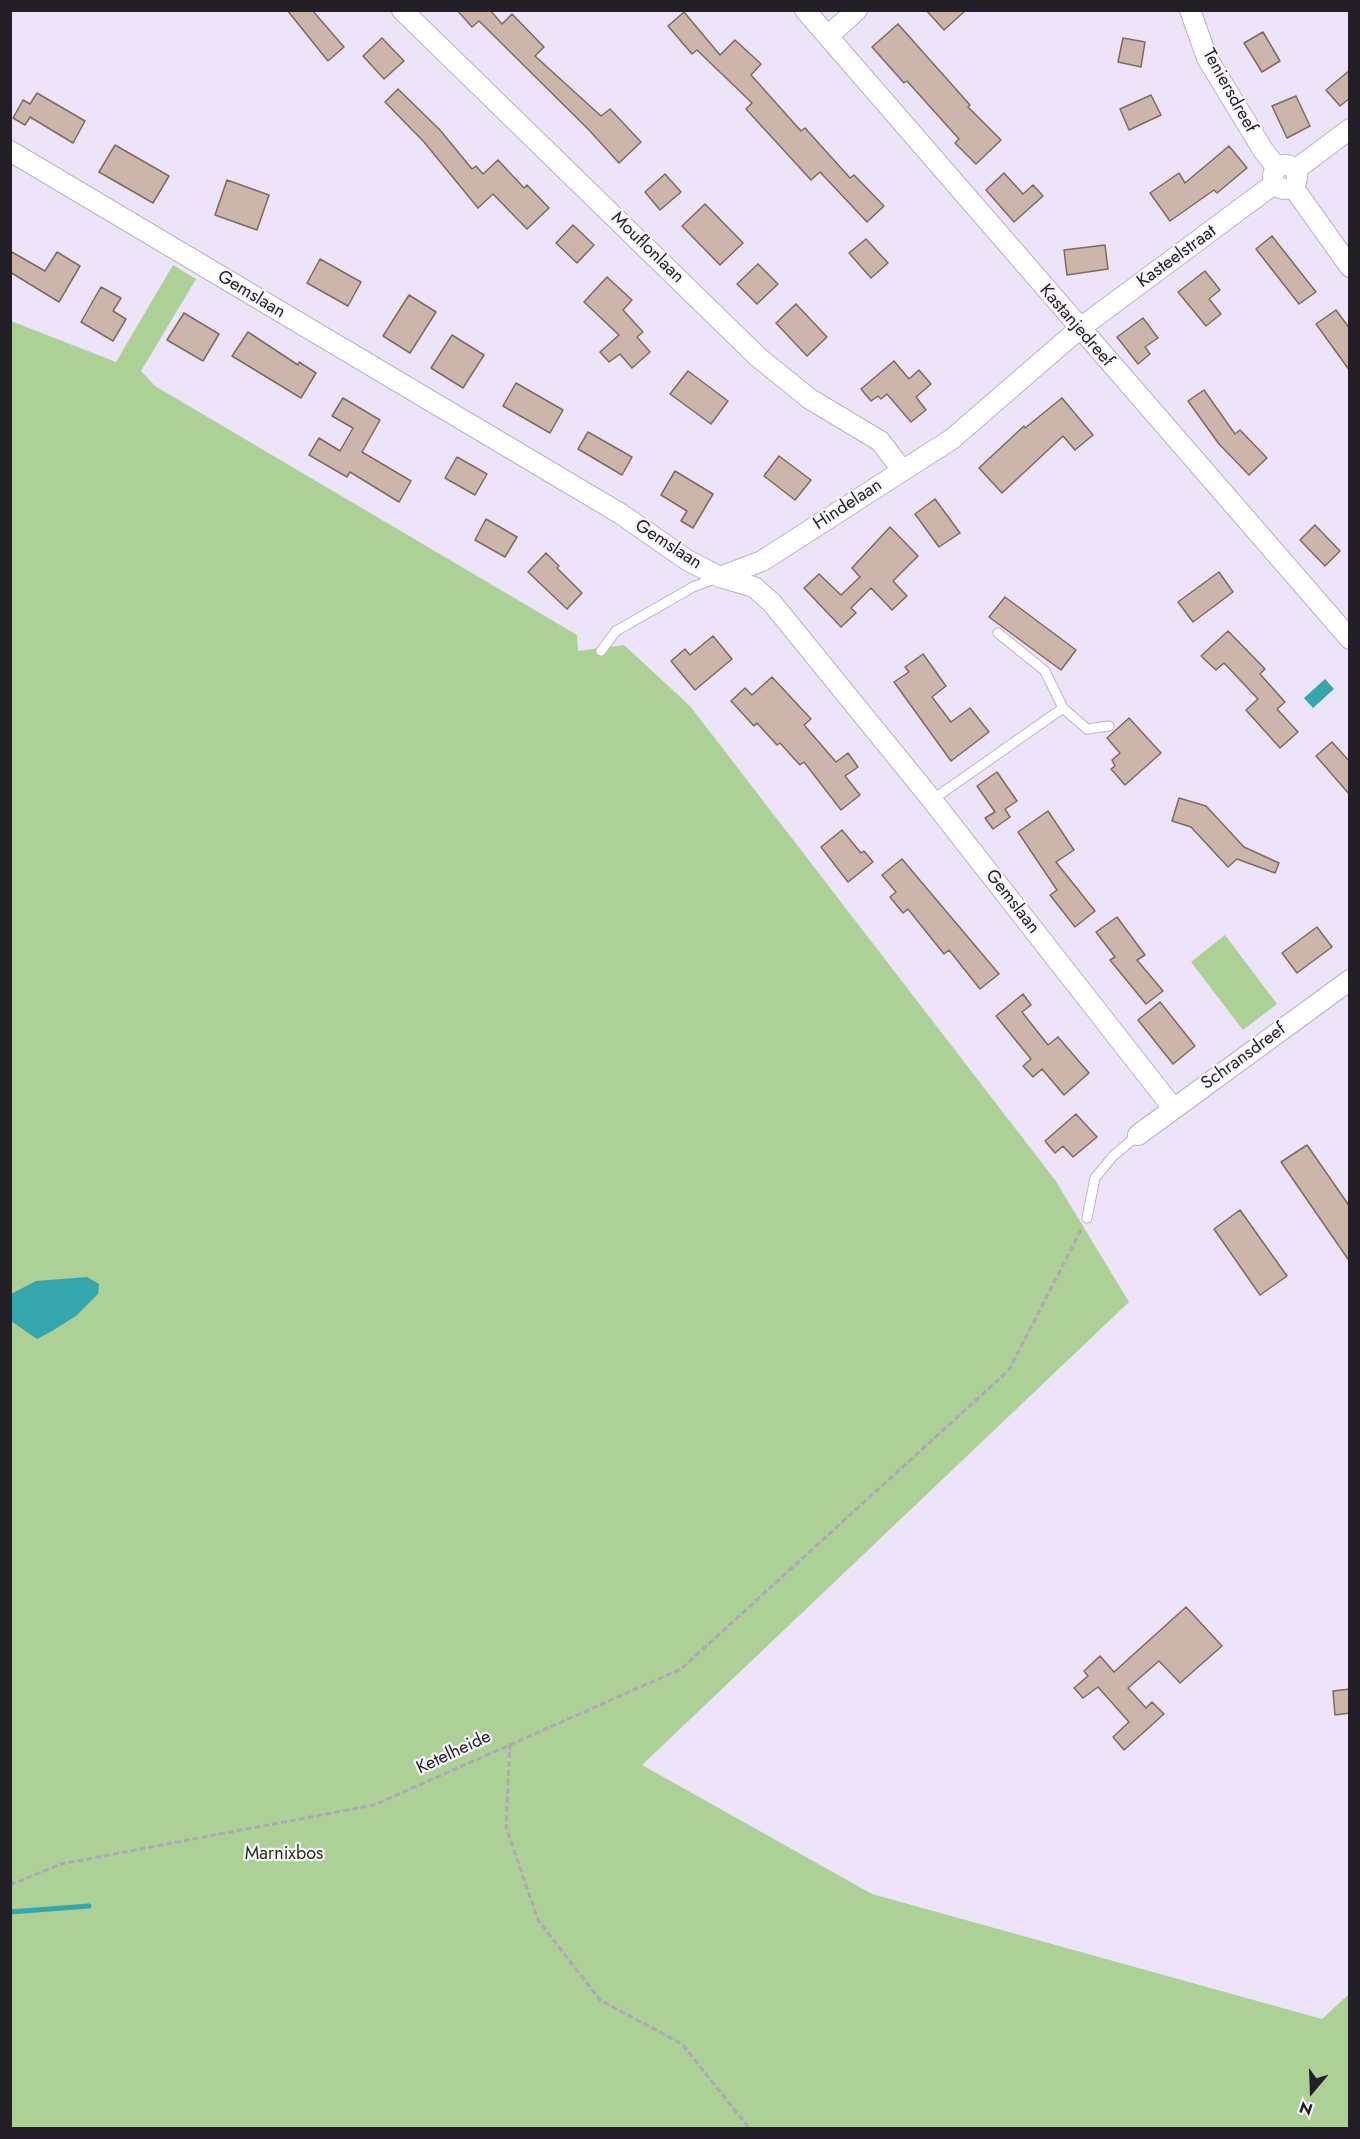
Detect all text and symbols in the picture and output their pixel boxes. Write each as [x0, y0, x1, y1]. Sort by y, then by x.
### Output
street label: Teniersdreef [1197, 45, 1261, 137]
street label: Mouflonlaan [606, 208, 688, 288]
street label: Kasteelstraat [1133, 221, 1221, 293]
street label: Gemslaan [213, 266, 289, 324]
street label: Kastanjedreef [1034, 280, 1118, 372]
street label: Hindelaan [810, 475, 886, 535]
street label: Gemslaan [630, 515, 706, 575]
street label: Gemslaan [980, 866, 1044, 938]
street label: Schransdreef [1197, 1019, 1291, 1095]
street label: Ketelheide [413, 1726, 495, 1780]
park label: Marnixbos [245, 1844, 323, 1866]
north arrow [1282, 2061, 1342, 2121]
text: N [1296, 2096, 1316, 2121]

